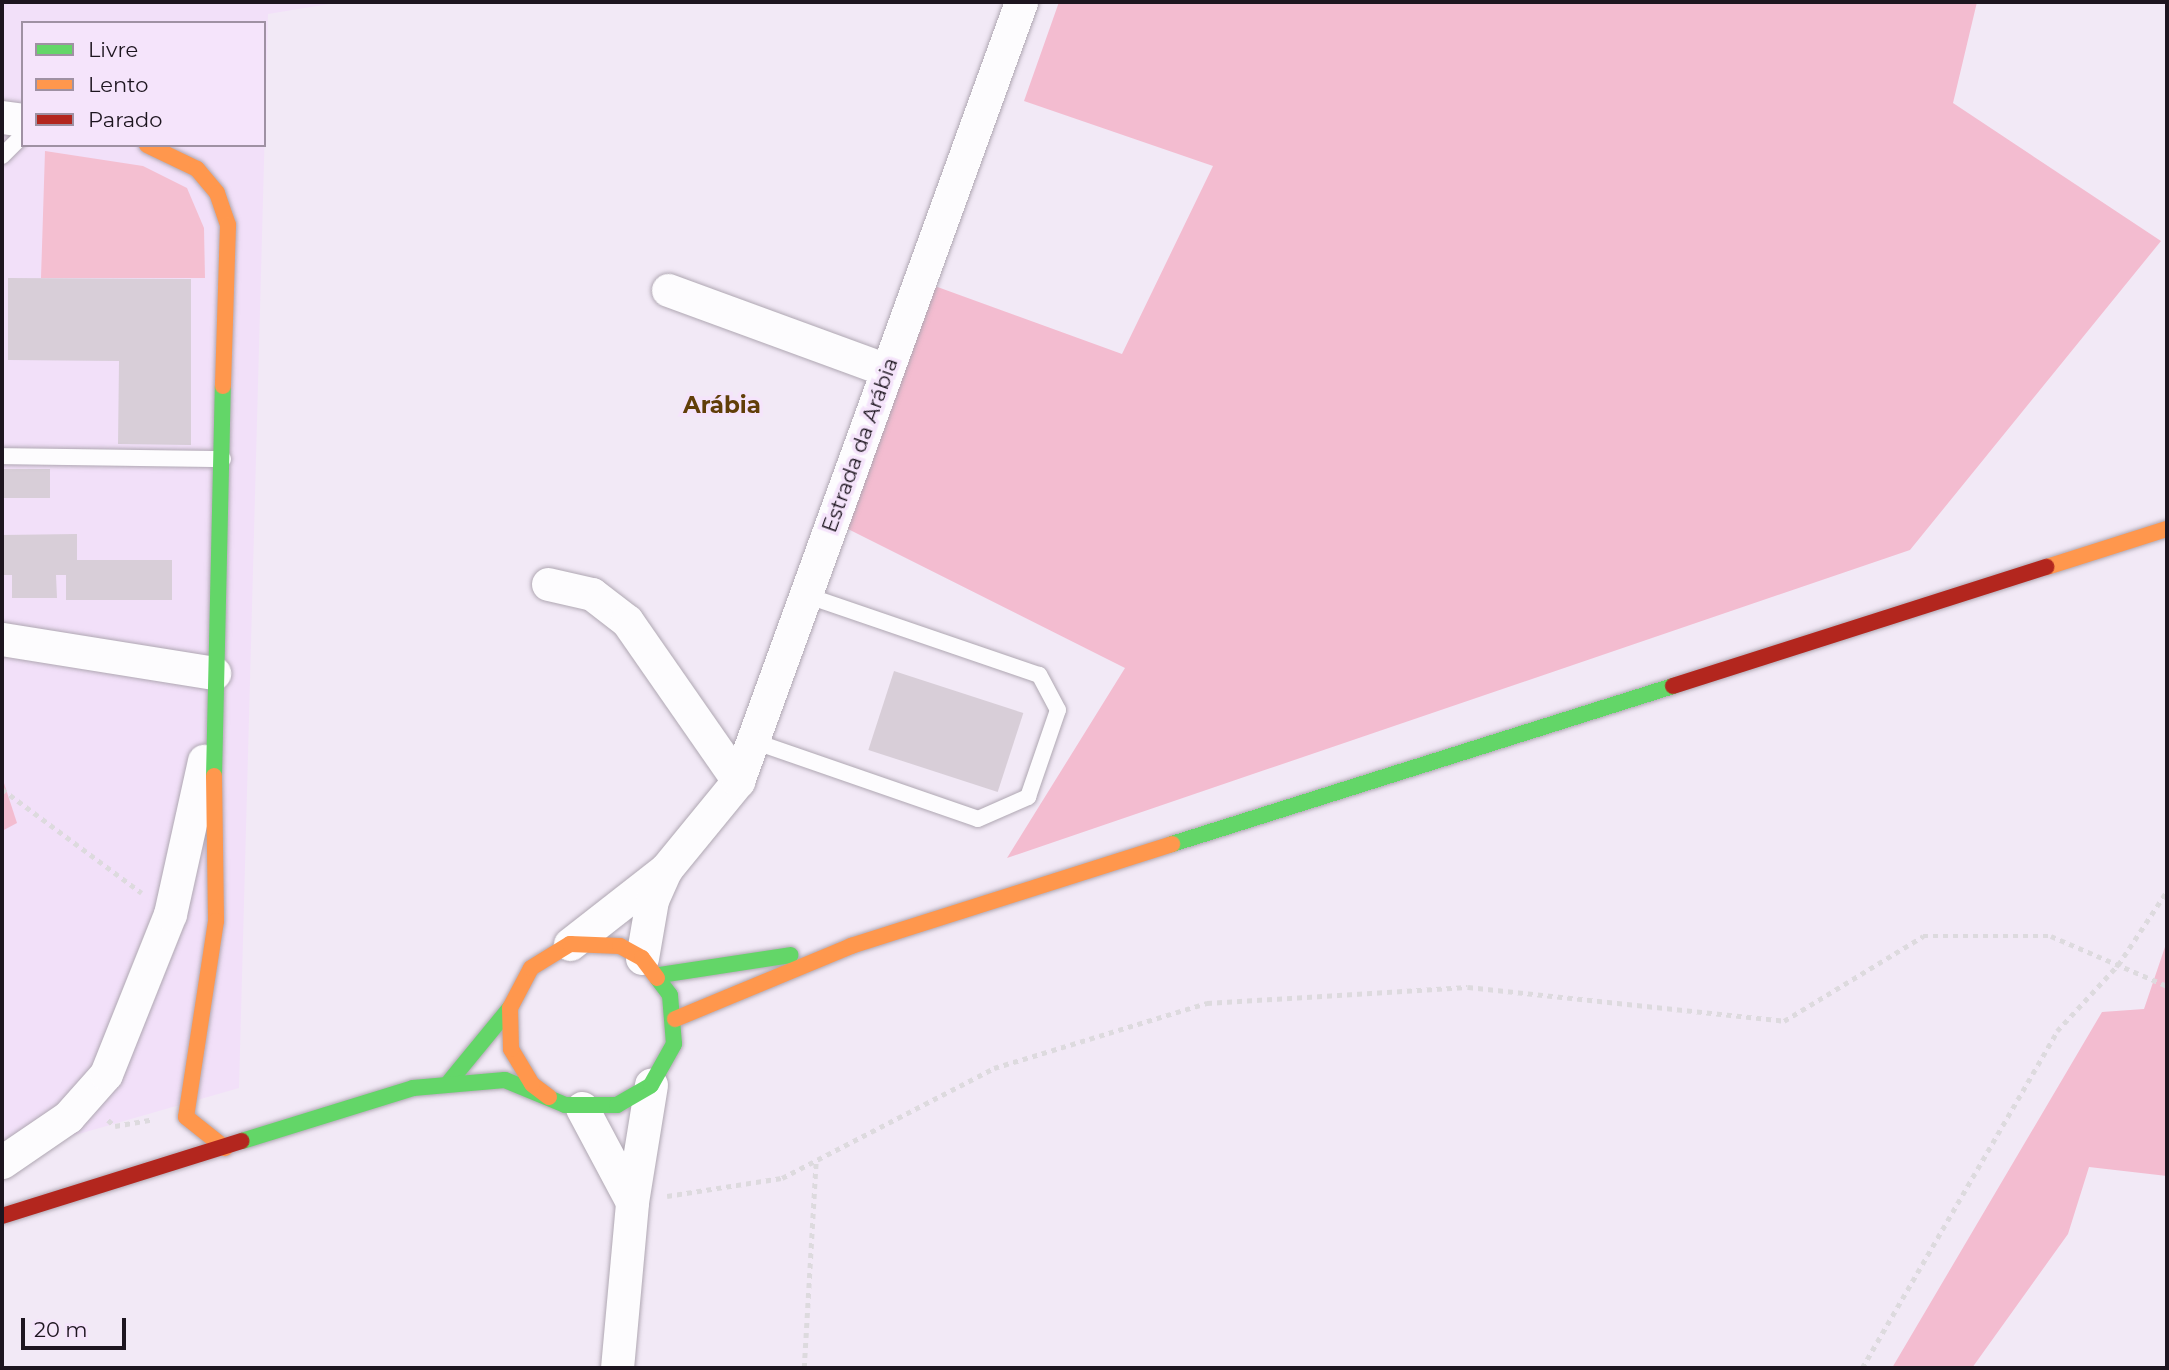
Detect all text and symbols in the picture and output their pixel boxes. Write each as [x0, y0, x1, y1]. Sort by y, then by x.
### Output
legend [21, 21, 266, 147]
text: Livre [88, 37, 138, 62]
text: Lento [88, 72, 148, 97]
text: Parado [88, 107, 163, 132]
street label: Estrada da Arábia [817, 354, 903, 536]
district label: Arábia [683, 391, 761, 419]
scale bar [24, 1304, 130, 1348]
text: 20 m [34, 1317, 88, 1342]

